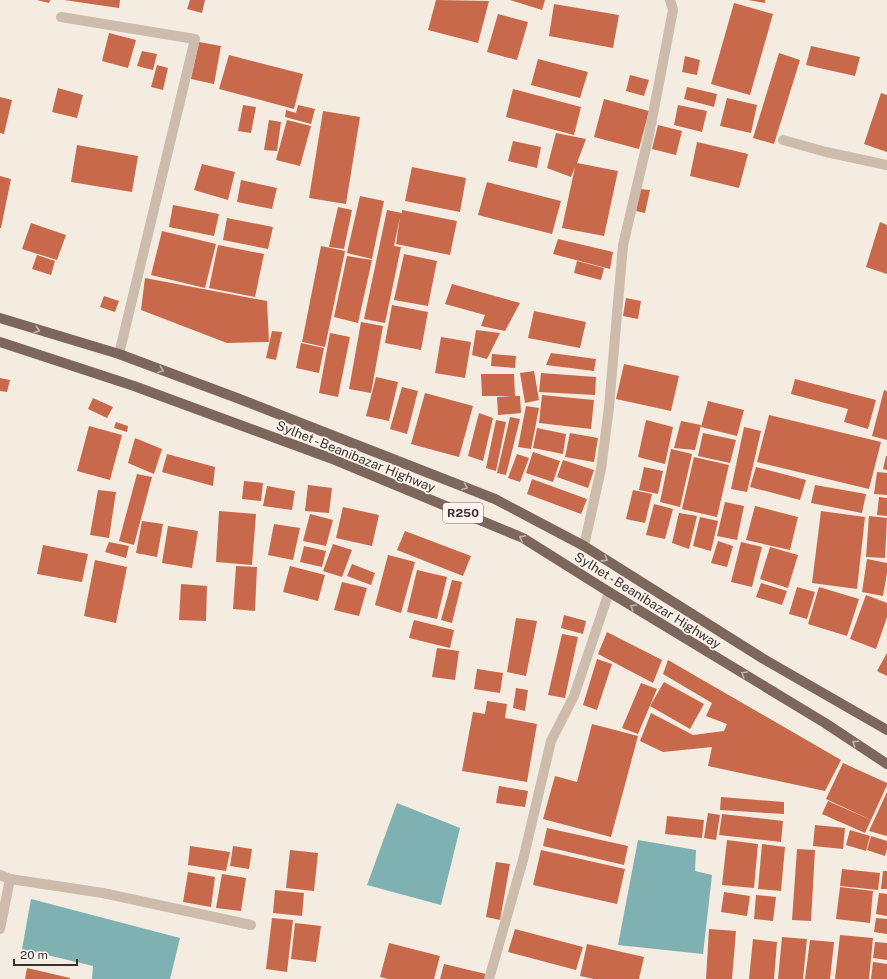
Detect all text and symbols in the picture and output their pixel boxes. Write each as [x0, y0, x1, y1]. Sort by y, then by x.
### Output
one-way arrow [34, 325, 41, 334]
one-way arrow [157, 365, 164, 374]
street label: Sylhet - Beanibazar Highway [274, 418, 437, 495]
one-way arrow [461, 483, 468, 491]
road number: R250 [443, 503, 483, 523]
one-way arrow [519, 535, 527, 543]
street label: Sylhet - Beanibazar Highway [572, 549, 724, 652]
one-way arrow [601, 555, 608, 562]
one-way arrow [630, 604, 637, 611]
one-way arrow [741, 671, 748, 679]
one-way arrow [852, 740, 859, 747]
scale bar [14, 941, 77, 967]
text: 20 m [20, 948, 48, 962]

